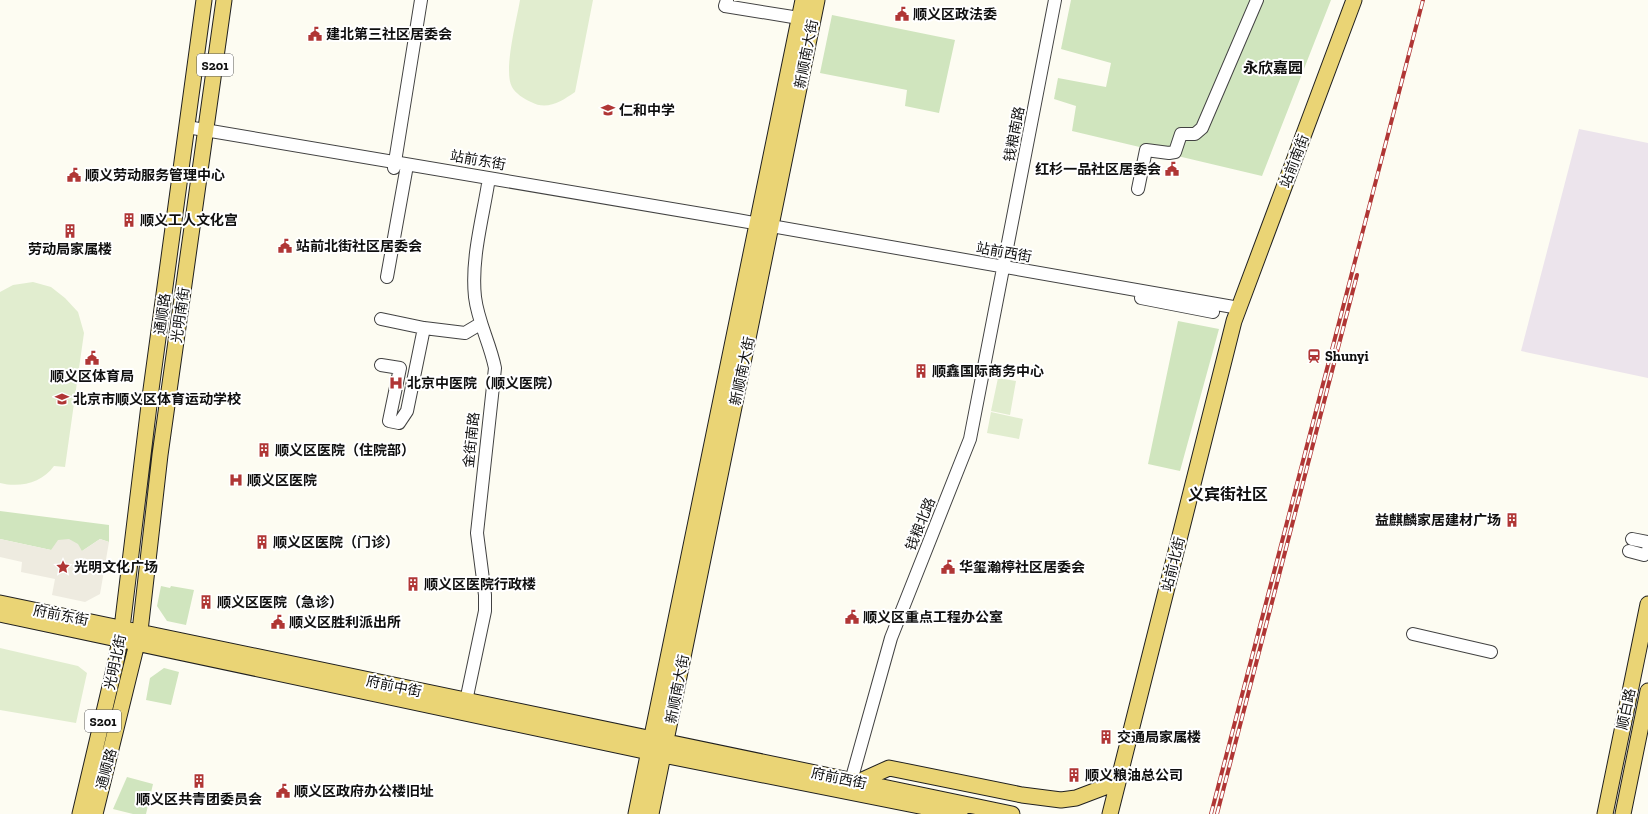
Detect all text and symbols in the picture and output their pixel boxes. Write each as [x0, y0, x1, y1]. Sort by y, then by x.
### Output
public building icon: 顺义区政法委 [894, 6, 910, 22]
place label: 顺义区政法委 [913, 6, 997, 23]
street label: 新顺南大街 [791, 18, 822, 90]
public building icon: 建北第三社区居委会 [307, 26, 323, 42]
place label: 建北第三社区居委会 [326, 26, 452, 43]
road number: S201 [197, 54, 233, 76]
district label: 永欣嘉园 [1243, 59, 1303, 77]
school or university icon: 仁和中学 [600, 102, 616, 118]
place label: 仁和中学 [619, 102, 675, 119]
street label: 钱粮南路 [1001, 105, 1028, 163]
street label: 站前南街 [1276, 132, 1312, 190]
street label: 站前东街 [449, 147, 507, 174]
place label: 红杉一品社区居委会 [1035, 161, 1161, 178]
public building icon: 红杉一品社区居委会 [1164, 161, 1180, 177]
public building icon: 顺义劳动服务管理中心 [66, 167, 82, 183]
place label: 顺义劳动服务管理中心 [85, 167, 225, 184]
building icon: 顺义工人文化宫 [121, 212, 137, 228]
place label: 顺义工人文化宫 [140, 212, 238, 229]
building icon: 劳动局家属楼 [62, 223, 78, 239]
public building icon: 站前北街社区居委会 [277, 238, 293, 254]
place label: 站前北街社区居委会 [296, 238, 422, 255]
street label: 站前西街 [975, 239, 1033, 266]
place label: 劳动局家属楼 [28, 241, 112, 258]
street label: 光明南街 [168, 286, 193, 344]
street label: 通顺路 [151, 292, 174, 336]
street label: 新顺南大街 [727, 335, 758, 407]
station icon: Shunyi [1306, 348, 1322, 364]
place label: Shunyi [1325, 348, 1369, 365]
public building icon: 顺义区体育局 [84, 350, 100, 366]
building icon: 顺鑫国际商务中心 [913, 363, 929, 379]
place label: 顺鑫国际商务中心 [932, 363, 1044, 380]
place label: 顺义区体育局 [50, 368, 134, 385]
hospital icon: 北京中医院（顺义医院） [388, 375, 404, 391]
place label: 北京中医院（顺义医院） [407, 375, 561, 392]
school or university icon: 北京市顺义区体育运动学校 [54, 391, 70, 407]
place label: 北京市顺义区体育运动学校 [73, 391, 241, 408]
street label: 金街南路 [460, 411, 483, 469]
building icon: 顺义区医院（住院部） [256, 442, 272, 458]
place label: 顺义区医院（住院部） [275, 442, 415, 459]
hospital icon: 顺义区医院 [228, 472, 244, 488]
place label: 顺义区医院 [247, 472, 317, 489]
district label: 义宾街社区 [1188, 485, 1268, 504]
street label: 钱粮北路 [902, 495, 939, 553]
place label: 益麒麟家居建材广场 [1375, 512, 1501, 529]
building icon: 益麒麟家居建材广场 [1504, 512, 1520, 528]
building icon: 顺义区医院（门诊） [254, 534, 270, 550]
place label: 顺义区医院（门诊） [273, 534, 399, 551]
street label: 站前北街 [1158, 535, 1189, 593]
place icon: 光明文化广场 [55, 559, 71, 575]
place label: 光明文化广场 [74, 559, 158, 576]
public building icon: 华玺瀚楟社区居委会 [940, 559, 956, 575]
place label: 华玺瀚楟社区居委会 [959, 559, 1085, 576]
building icon: 顺义区医院行政楼 [405, 576, 421, 592]
place label: 顺义区医院行政楼 [424, 576, 536, 593]
building icon: 顺义区医院（急诊） [198, 594, 214, 610]
place label: 顺义区医院（急诊） [217, 594, 343, 611]
street label: 府前东街 [32, 602, 90, 629]
public building icon: 顺义区重点工程办公室 [844, 609, 860, 625]
place label: 顺义区重点工程办公室 [863, 609, 1003, 626]
public building icon: 顺义区胜利派出所 [270, 614, 286, 630]
place label: 顺义区胜利派出所 [289, 614, 401, 631]
street label: 光明北街 [101, 633, 130, 691]
street label: 新顺南大街 [662, 653, 693, 725]
street label: 府前中街 [365, 672, 423, 701]
street label: 顺白路 [1614, 687, 1639, 731]
road number: S201 [85, 710, 121, 732]
building icon: 交通局家属楼 [1098, 729, 1114, 745]
place label: 交通局家属楼 [1117, 729, 1201, 746]
street label: 通顺路 [93, 747, 120, 792]
street label: 府前西街 [810, 764, 868, 793]
building icon: 顺义粮油总公司 [1066, 767, 1082, 783]
place label: 顺义粮油总公司 [1085, 767, 1183, 784]
building icon: 顺义区共青团委员会 [191, 773, 207, 789]
public building icon: 顺义区政府办公楼旧址 [275, 783, 291, 799]
place label: 顺义区政府办公楼旧址 [294, 783, 434, 800]
place label: 顺义区共青团委员会 [136, 791, 262, 808]

